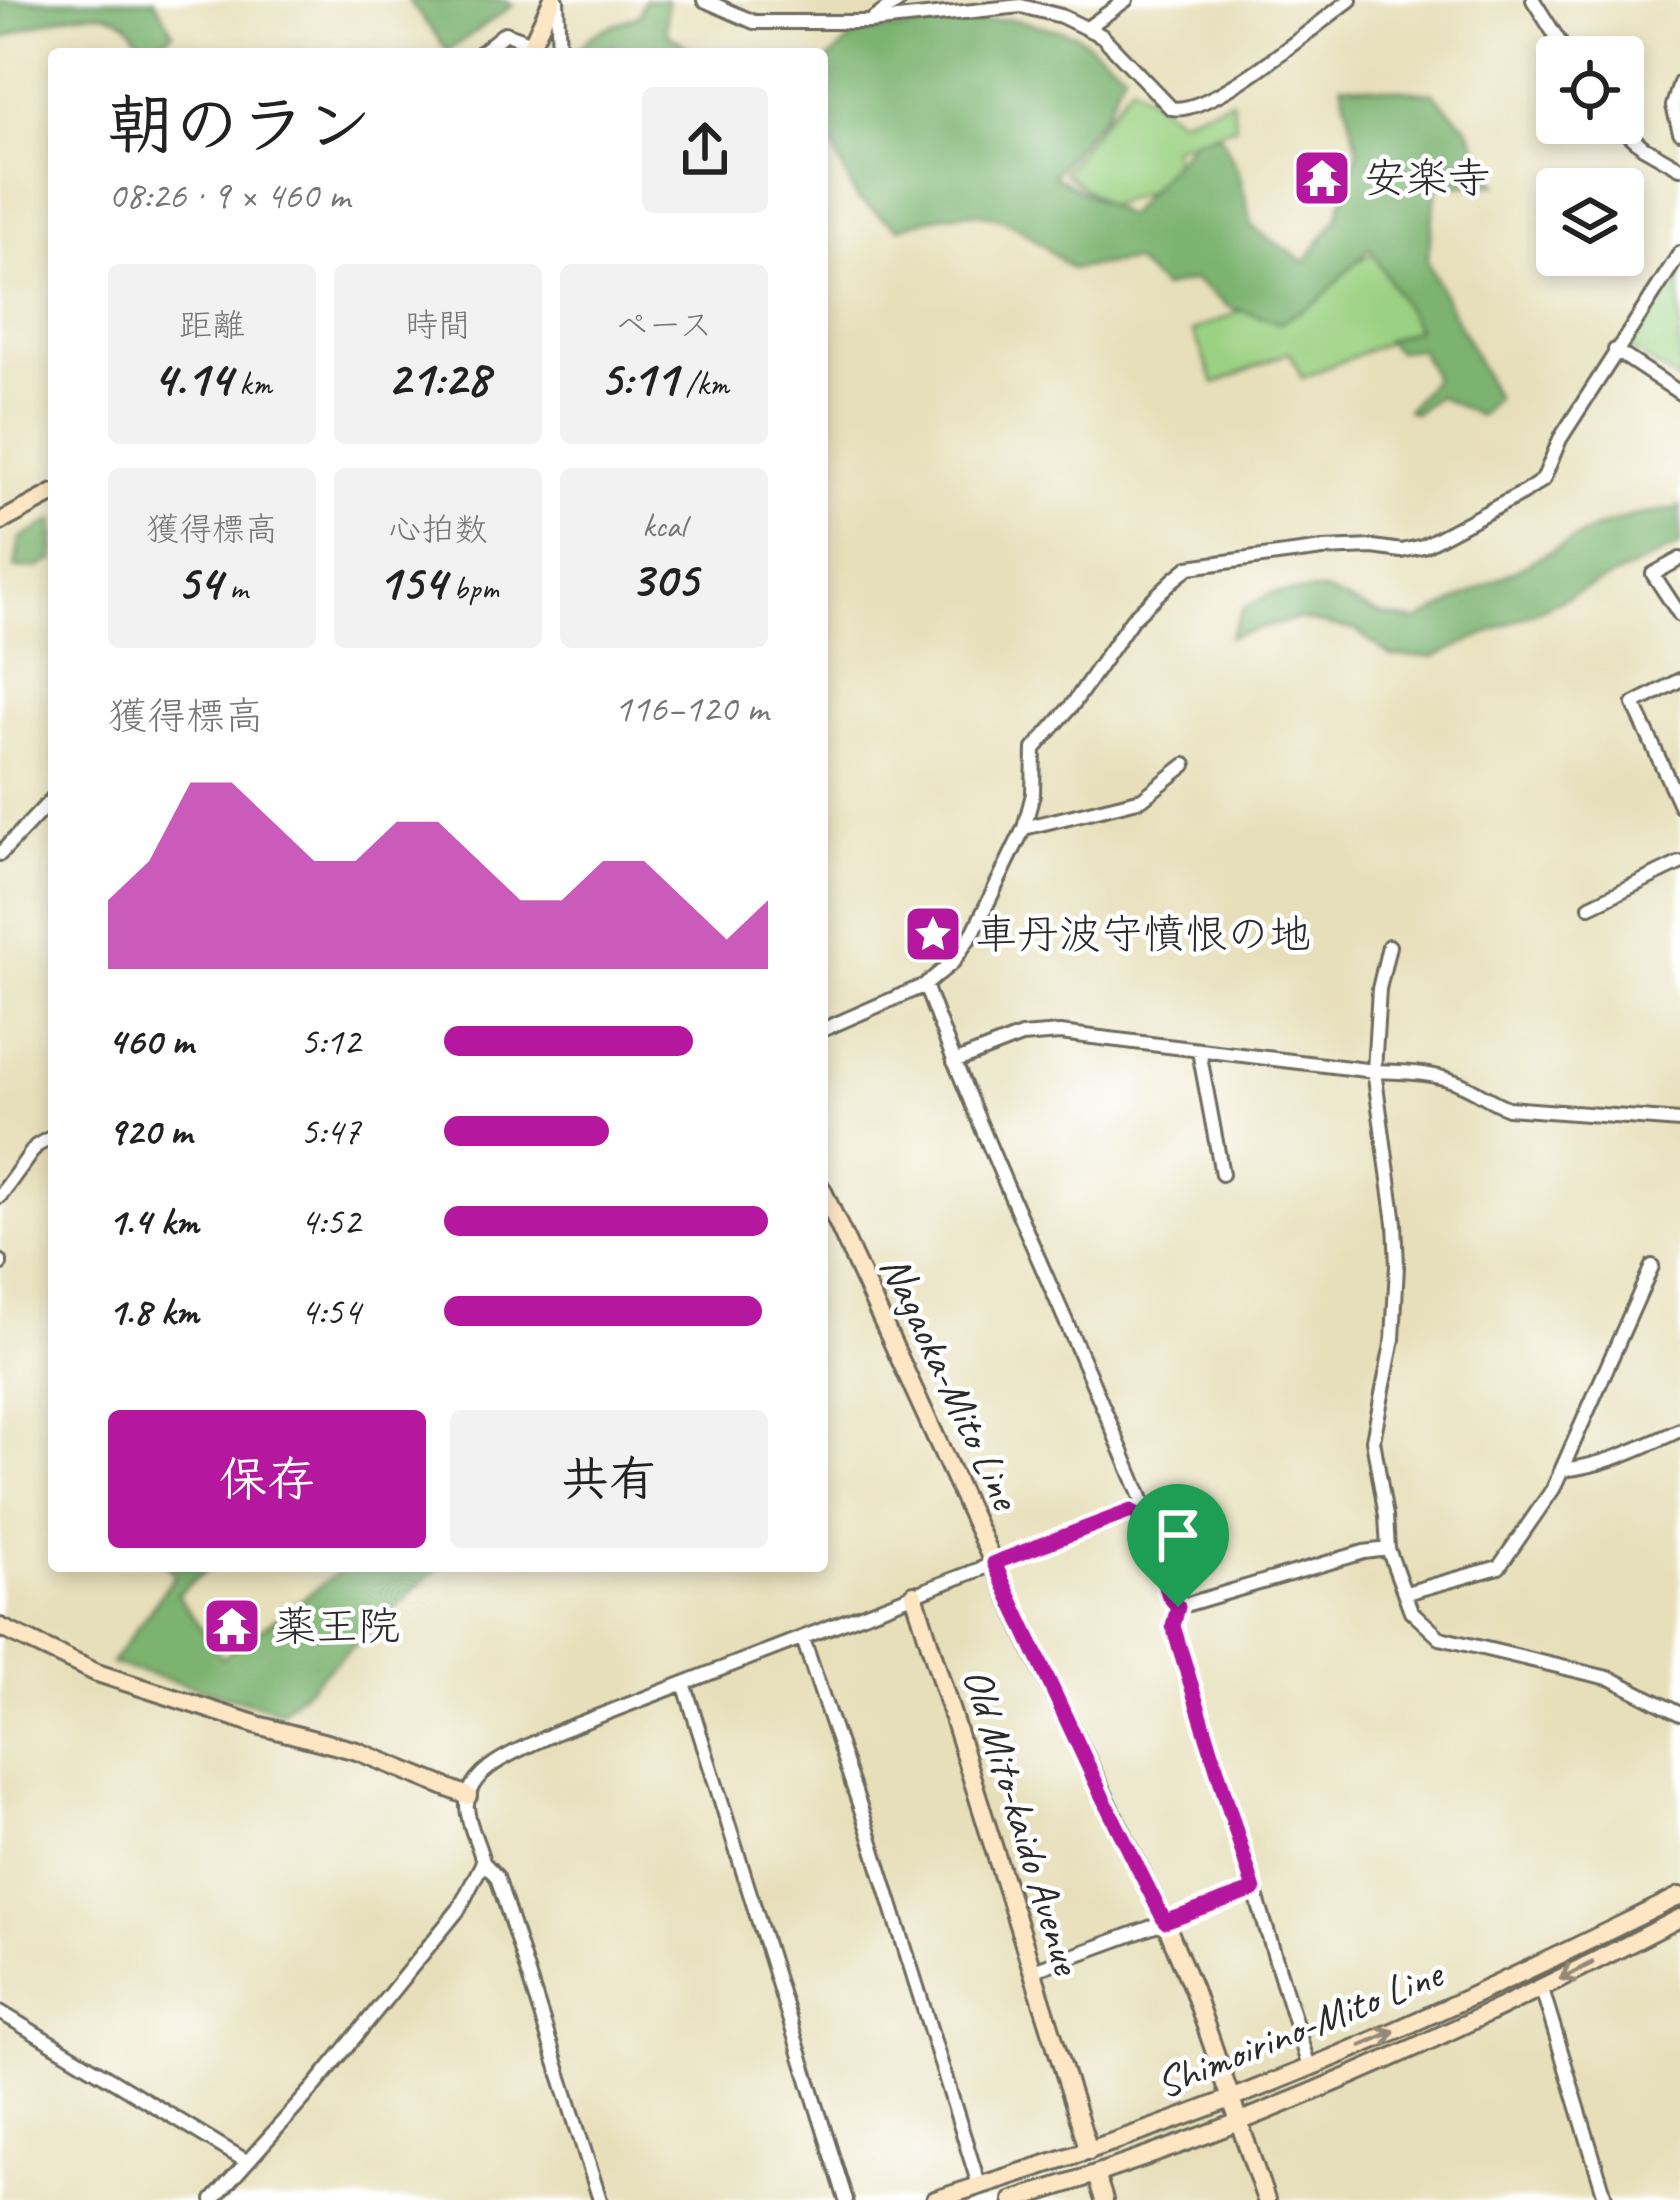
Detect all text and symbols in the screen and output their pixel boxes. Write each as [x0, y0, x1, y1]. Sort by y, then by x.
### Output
map controls [1536, 36, 1644, 276]
button: locate [1536, 36, 1644, 144]
text: 朝のラン [108, 84, 372, 167]
button: share [642, 87, 768, 213]
temple icon: 安楽寺 [1291, 147, 1353, 209]
place label: 安楽寺 [1364, 152, 1490, 205]
button: layers [1536, 168, 1644, 276]
text: 08:26 · 9 × 460 m [108, 171, 350, 220]
text: 距離 [179, 304, 245, 346]
text: 時間 [405, 304, 471, 346]
text: ペース [615, 304, 713, 346]
text: 4.14 [152, 346, 231, 410]
text: 21:28 [387, 346, 489, 410]
text: 5:11 [599, 346, 678, 410]
text: km [231, 363, 272, 405]
text: /km [678, 363, 729, 405]
text: kcal [642, 505, 686, 547]
text: 獲得標高 [146, 508, 278, 550]
text: 心拍数 [389, 508, 488, 550]
text: 305 [630, 547, 698, 611]
text: 54 [176, 550, 221, 614]
text: 154 [377, 550, 445, 614]
text: m [221, 567, 248, 609]
text: bpm [445, 567, 499, 609]
text: 116–120 m [614, 684, 768, 733]
text: 獲得標高 [108, 692, 264, 741]
place icon: 車丹波守憤恨の地 [902, 903, 964, 965]
place label: 車丹波守憤恨の地 [975, 908, 1311, 961]
text: 460 m [108, 1017, 193, 1066]
text: 5:12 [300, 1017, 360, 1066]
text: 920 m [108, 1107, 192, 1156]
text: 5:47 [300, 1107, 360, 1156]
text: 1.4 km [108, 1197, 199, 1246]
text: 4:52 [300, 1197, 360, 1246]
street label: Nagaoka-Mito Line [868, 1247, 1033, 1520]
text: 1.8 km [108, 1287, 199, 1336]
text: 4:54 [300, 1287, 360, 1336]
button: 保存 [108, 1410, 426, 1548]
button: 共有 [450, 1410, 768, 1548]
pin [1127, 1484, 1229, 1607]
icon: arrive [1145, 1502, 1211, 1568]
temple icon: 薬王院 [201, 1595, 263, 1657]
place label: 薬王院 [274, 1600, 400, 1653]
street label: Old Mito-kaido Avenue [950, 1662, 1094, 1982]
street label: Shimoirino-Mito Line [1149, 1946, 1453, 2110]
one-way arrow [1559, 1961, 1594, 1984]
one-way arrow [1359, 2026, 1395, 2048]

